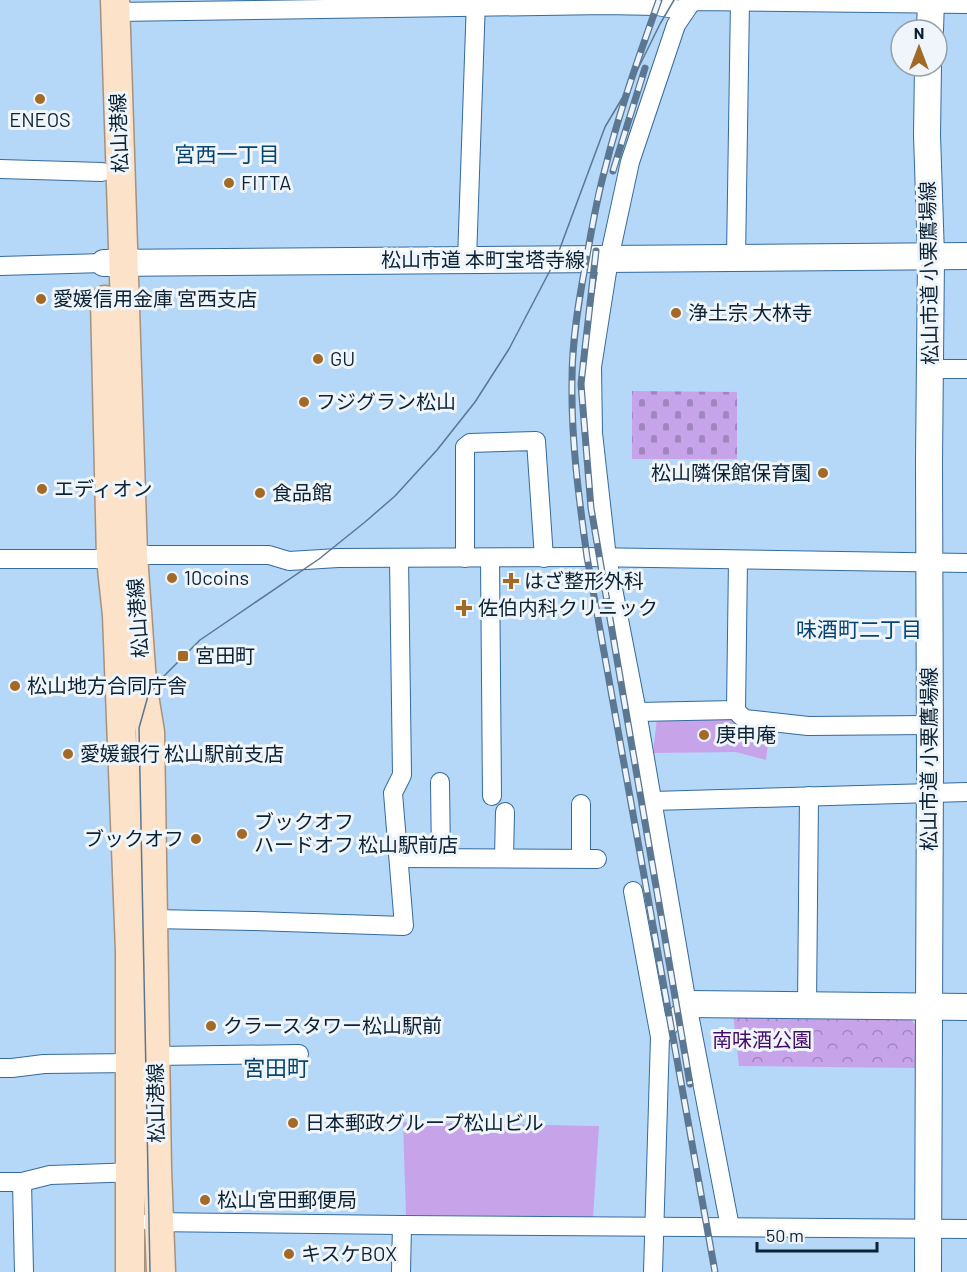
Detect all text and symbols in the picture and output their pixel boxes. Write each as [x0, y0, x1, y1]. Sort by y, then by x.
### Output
north arrow [889, 18, 949, 78]
text: N [914, 23, 924, 42]
marker: ENEOS [33, 92, 47, 106]
street label: 松山港線 [105, 93, 131, 173]
place label: ENEOS [9, 107, 71, 131]
district label: 宮西一丁目 [175, 141, 280, 166]
place label: FITTA [241, 170, 291, 194]
marker: FITTA [222, 176, 236, 190]
street label: 松山市道 小栗鷹場線 [914, 181, 942, 365]
street label: 松山市道 本町宝塔寺線 [381, 247, 585, 271]
place label: 愛媛信用金庫 宮西支店 [53, 286, 257, 310]
marker: 愛媛信用金庫 宮西支店 [34, 292, 48, 306]
place label: 浄土宗 大林寺 [688, 300, 812, 324]
marker: 浄土宗 大林寺 [669, 306, 683, 320]
place label: GU [330, 346, 355, 370]
marker: GU [311, 352, 325, 366]
place label: フジグラン松山 [316, 389, 456, 413]
marker: フジグラン松山 [297, 395, 311, 409]
place label: 松山隣保館保育園 [651, 460, 811, 484]
marker: 松山隣保館保育園 [816, 466, 830, 480]
place label: エディオン [54, 476, 153, 500]
place label: 食品館 [272, 480, 332, 504]
marker: エディオン [35, 482, 49, 496]
marker: 食品館 [253, 486, 267, 500]
place label: 10coins [184, 565, 249, 589]
place label: はざ整形外科 [524, 568, 644, 592]
marker: 10coins [165, 571, 179, 585]
marker: はざ整形外科 [502, 572, 520, 590]
street label: 松山港線 [122, 577, 152, 659]
place label: 佐伯内科クリニック [478, 595, 658, 619]
marker: 佐伯内科クリニック [455, 599, 473, 617]
district label: 味酒町二丁目 [796, 616, 922, 641]
place label: 宮田町 [195, 643, 255, 667]
marker: 宮田町 [176, 649, 190, 663]
street label: 松山市道 小栗鷹場線 [916, 667, 940, 851]
place label: 松山地方合同庁舎 [27, 673, 187, 697]
marker: 松山地方合同庁舎 [8, 679, 22, 693]
place label: 庚申庵 [716, 722, 776, 746]
marker: 庚申庵 [697, 728, 711, 742]
place label: 愛媛銀行 松山駅前支店 [80, 741, 284, 765]
marker: 愛媛銀行 松山駅前支店 [61, 747, 75, 761]
place label: ブックオフ ハードオフ 松山駅前店 [254, 809, 458, 856]
place label: ブックオフ [84, 826, 184, 850]
marker: ブックオフ ハードオフ 松山駅前店 [235, 827, 249, 841]
marker: ブックオフ [189, 832, 203, 846]
place label: クラースタワー松山駅前 [223, 1013, 442, 1037]
marker: クラースタワー松山駅前 [204, 1019, 218, 1033]
park label: 南味酒公園 [712, 1027, 812, 1051]
district label: 宮田町 [243, 1054, 309, 1080]
street label: 松山港線 [142, 1063, 168, 1143]
place label: 日本郵政グループ松山ビル [305, 1110, 544, 1134]
marker: 日本郵政グループ松山ビル [286, 1116, 300, 1130]
place label: 松山宮田郵便局 [217, 1187, 357, 1211]
marker: 松山宮田郵便局 [198, 1193, 212, 1207]
scale bar [757, 1215, 877, 1253]
text: 50 m [766, 1224, 804, 1246]
place label: キスケBOX [301, 1241, 397, 1265]
marker: キスケBOX [282, 1247, 296, 1261]

